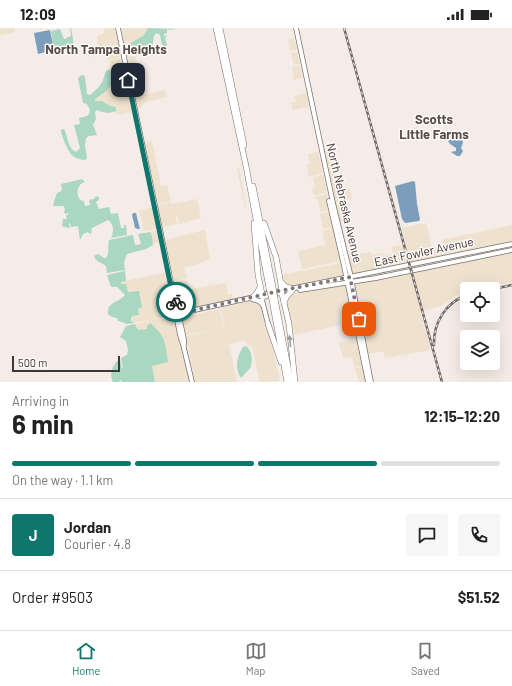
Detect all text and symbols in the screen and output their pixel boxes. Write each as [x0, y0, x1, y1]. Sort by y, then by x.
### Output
text: 12:09 [20, 5, 56, 23]
district label: North Tampa Heights [45, 41, 167, 57]
pin [111, 63, 145, 97]
icon: home [117, 69, 139, 91]
district label: Scotts Little Farms [399, 111, 469, 142]
street label: North Nebraska Avenue [324, 142, 366, 264]
street label: East Fowler Avenue [373, 234, 475, 268]
courier [156, 282, 196, 322]
map controls [460, 282, 500, 370]
button: locate [460, 282, 500, 322]
icon: bike [165, 291, 187, 313]
pin [342, 302, 376, 336]
icon: bag [348, 308, 370, 330]
button: layers [460, 330, 500, 370]
one-way arrow [287, 335, 294, 347]
scale bar [12, 354, 120, 373]
text: 500 m [18, 356, 47, 369]
text: Arriving in [12, 393, 69, 409]
text: 12:15–12:20 [424, 407, 500, 425]
text: 6 min [12, 408, 74, 439]
text: On the way · 1.1 km [12, 472, 113, 488]
button: chat [406, 514, 448, 556]
button: phone [458, 514, 500, 556]
text: Jordan [64, 518, 111, 536]
text: J [29, 526, 37, 544]
text: Courier · 4.8 [64, 536, 131, 552]
text: Order #9503 [12, 588, 93, 606]
text: $51.52 [458, 588, 500, 606]
tab: Home [72, 640, 100, 677]
tab: Map [245, 640, 267, 677]
tab: Saved [411, 640, 440, 677]

